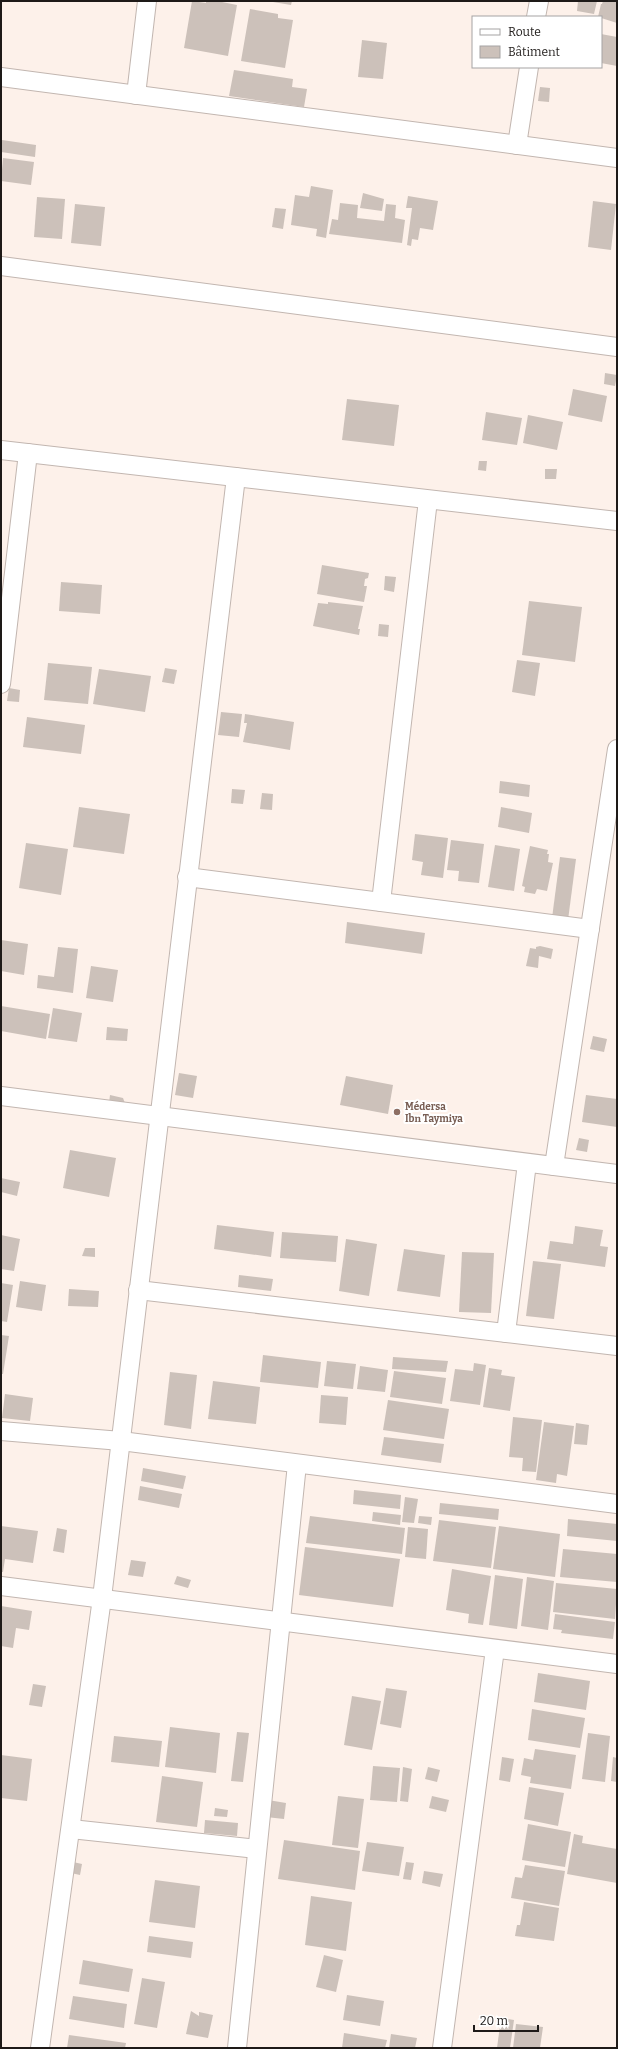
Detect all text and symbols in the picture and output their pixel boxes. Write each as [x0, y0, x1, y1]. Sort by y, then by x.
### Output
legend [472, 16, 602, 68]
text: Route [508, 25, 541, 39]
text: Bâtiment [508, 45, 561, 59]
place label: Médersa Ibn Taymiya [405, 1100, 463, 1125]
marker: Médersa Ibn Taymiya [392, 1107, 402, 1117]
scale bar [474, 2007, 538, 2033]
text: 20 m [480, 2014, 509, 2028]

